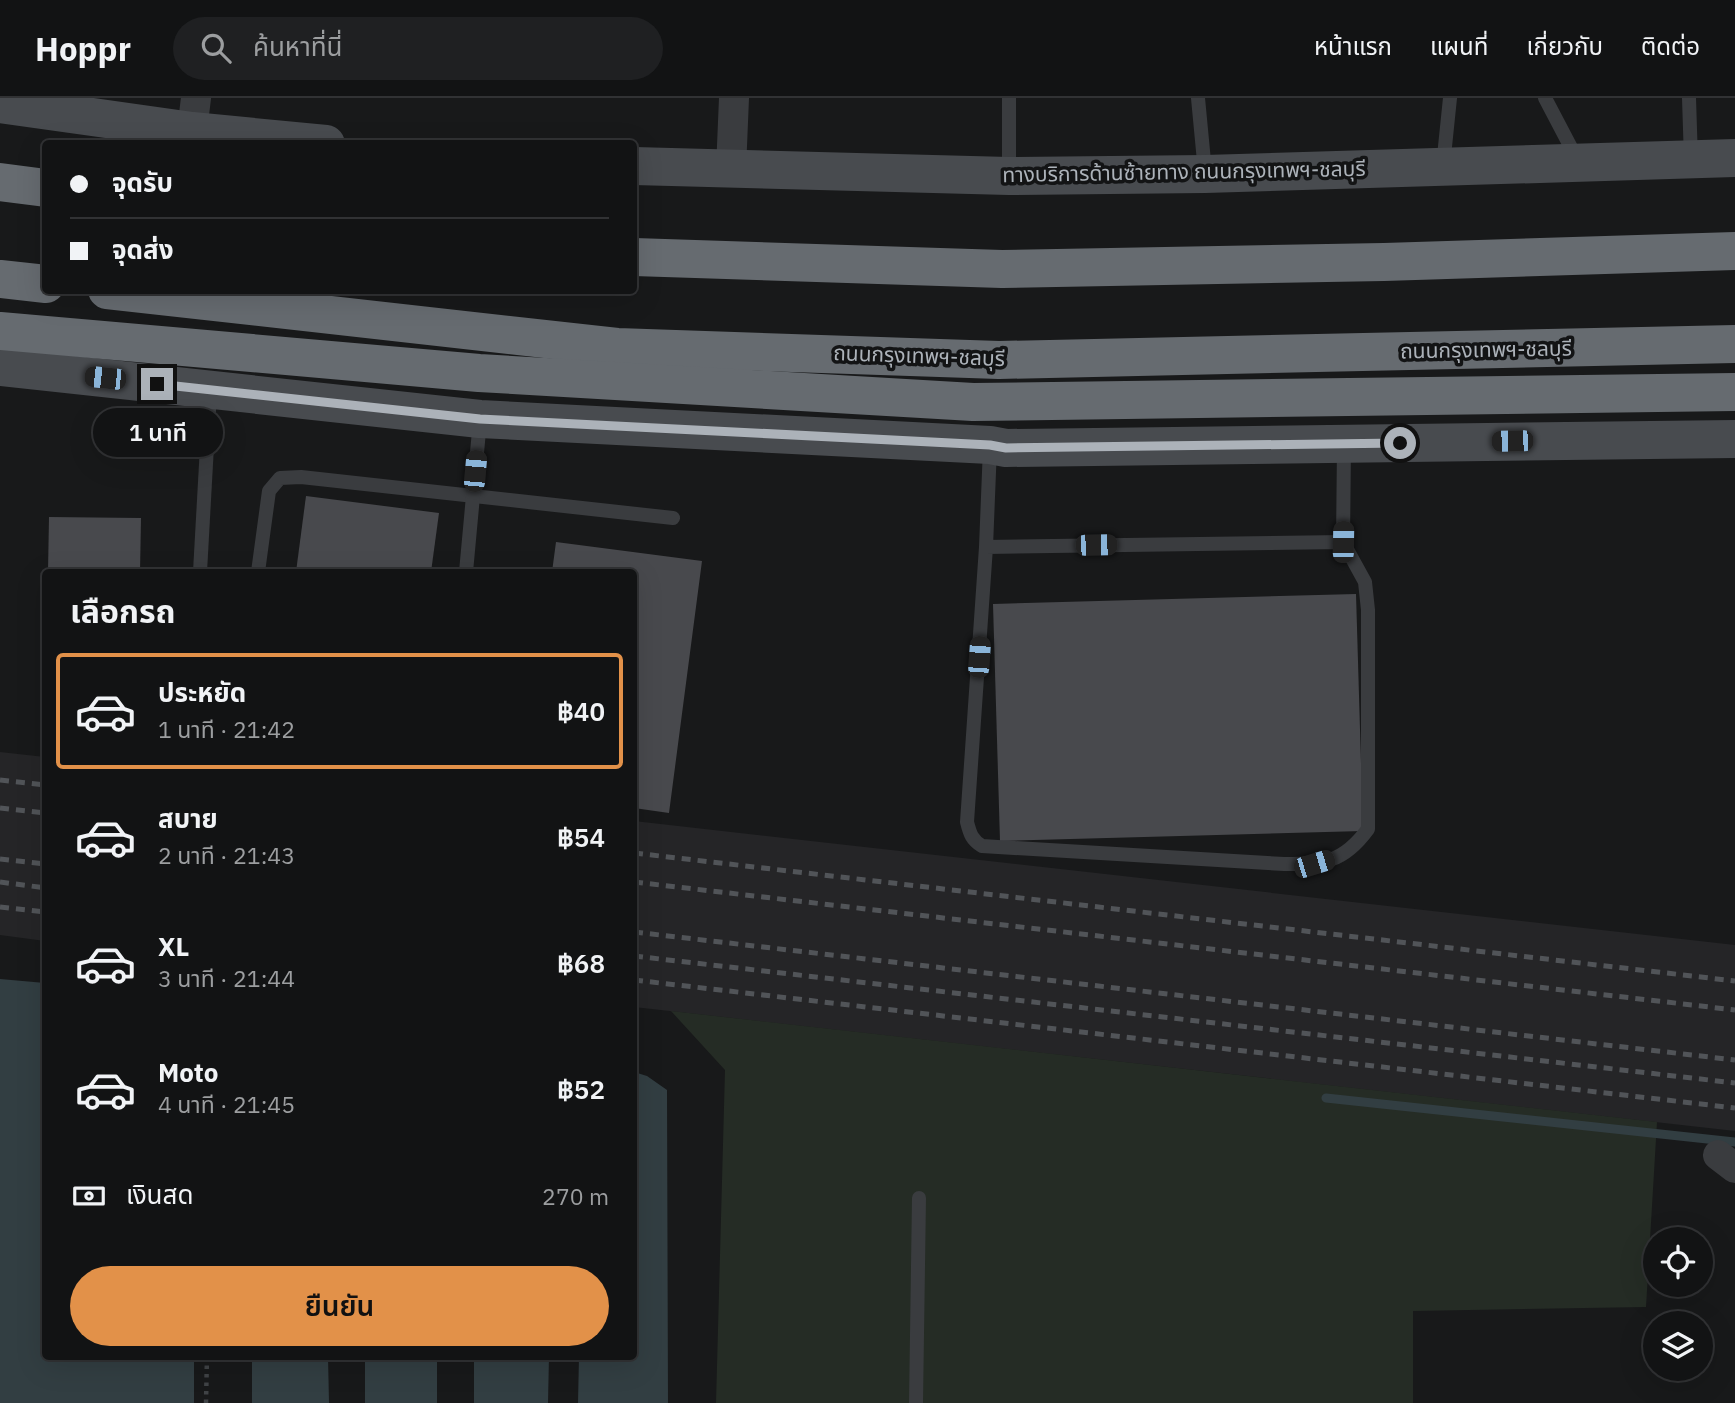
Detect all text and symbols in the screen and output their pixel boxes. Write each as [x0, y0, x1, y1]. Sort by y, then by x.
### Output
search box [173, 17, 663, 80]
text: Hoppr [35, 27, 131, 70]
icon: search [197, 29, 235, 67]
text: ค้นหาที่นี่ [253, 29, 342, 63]
text: หน้าแรก [1314, 30, 1392, 62]
text: แผนที่ [1430, 30, 1488, 62]
text: เกี่ยวกับ [1526, 30, 1603, 62]
text: ติดต่อ [1641, 30, 1700, 62]
street label: ทางบริการด้านซ้ายทาง ถนนกรุงเทพฯ-ชลบุรี [1002, 154, 1366, 188]
text: จุดรับ [112, 165, 173, 199]
text: จุดส่ง [112, 232, 174, 266]
street label: ถนนกรุงเทพฯ-ชลบุรี [1400, 334, 1572, 364]
street label: ถนนกรุงเทพฯ-ชลบุรี [833, 338, 1005, 372]
car [84, 365, 127, 391]
route end [141, 368, 173, 400]
callout: 1 นาที [92, 408, 222, 458]
text: 1 นาที [129, 417, 187, 447]
route start [1384, 427, 1416, 459]
car [1491, 430, 1534, 452]
car [463, 449, 488, 493]
car [1333, 521, 1354, 563]
car [1075, 534, 1118, 556]
text: เลือกรถ [70, 590, 175, 632]
car [968, 635, 991, 679]
text: ประหยัด [158, 675, 246, 709]
icon: car [74, 680, 137, 743]
text: ฿40 [557, 694, 605, 728]
text: 1 นาที · 21:42 [158, 714, 295, 744]
text: สบาย [158, 801, 218, 835]
icon: car [74, 806, 137, 869]
text: ฿54 [557, 820, 605, 854]
text: 2 นาที · 21:43 [158, 840, 295, 870]
car [1291, 848, 1338, 880]
text: XL [158, 929, 189, 963]
icon: car [74, 932, 137, 995]
text: ฿68 [557, 946, 605, 980]
text: 3 นาที · 21:44 [158, 963, 295, 993]
text: Moto [158, 1055, 218, 1089]
icon: car [74, 1058, 137, 1121]
text: ฿52 [557, 1072, 605, 1106]
text: 4 นาที · 21:45 [158, 1089, 295, 1119]
icon: cash [70, 1177, 108, 1215]
text: เงินสด [126, 1177, 193, 1211]
text: 270 m [542, 1181, 609, 1211]
map controls [1643, 1227, 1713, 1381]
button: locate [1643, 1227, 1713, 1297]
button: ยืนยัน [70, 1266, 609, 1346]
button: layers [1643, 1311, 1713, 1381]

